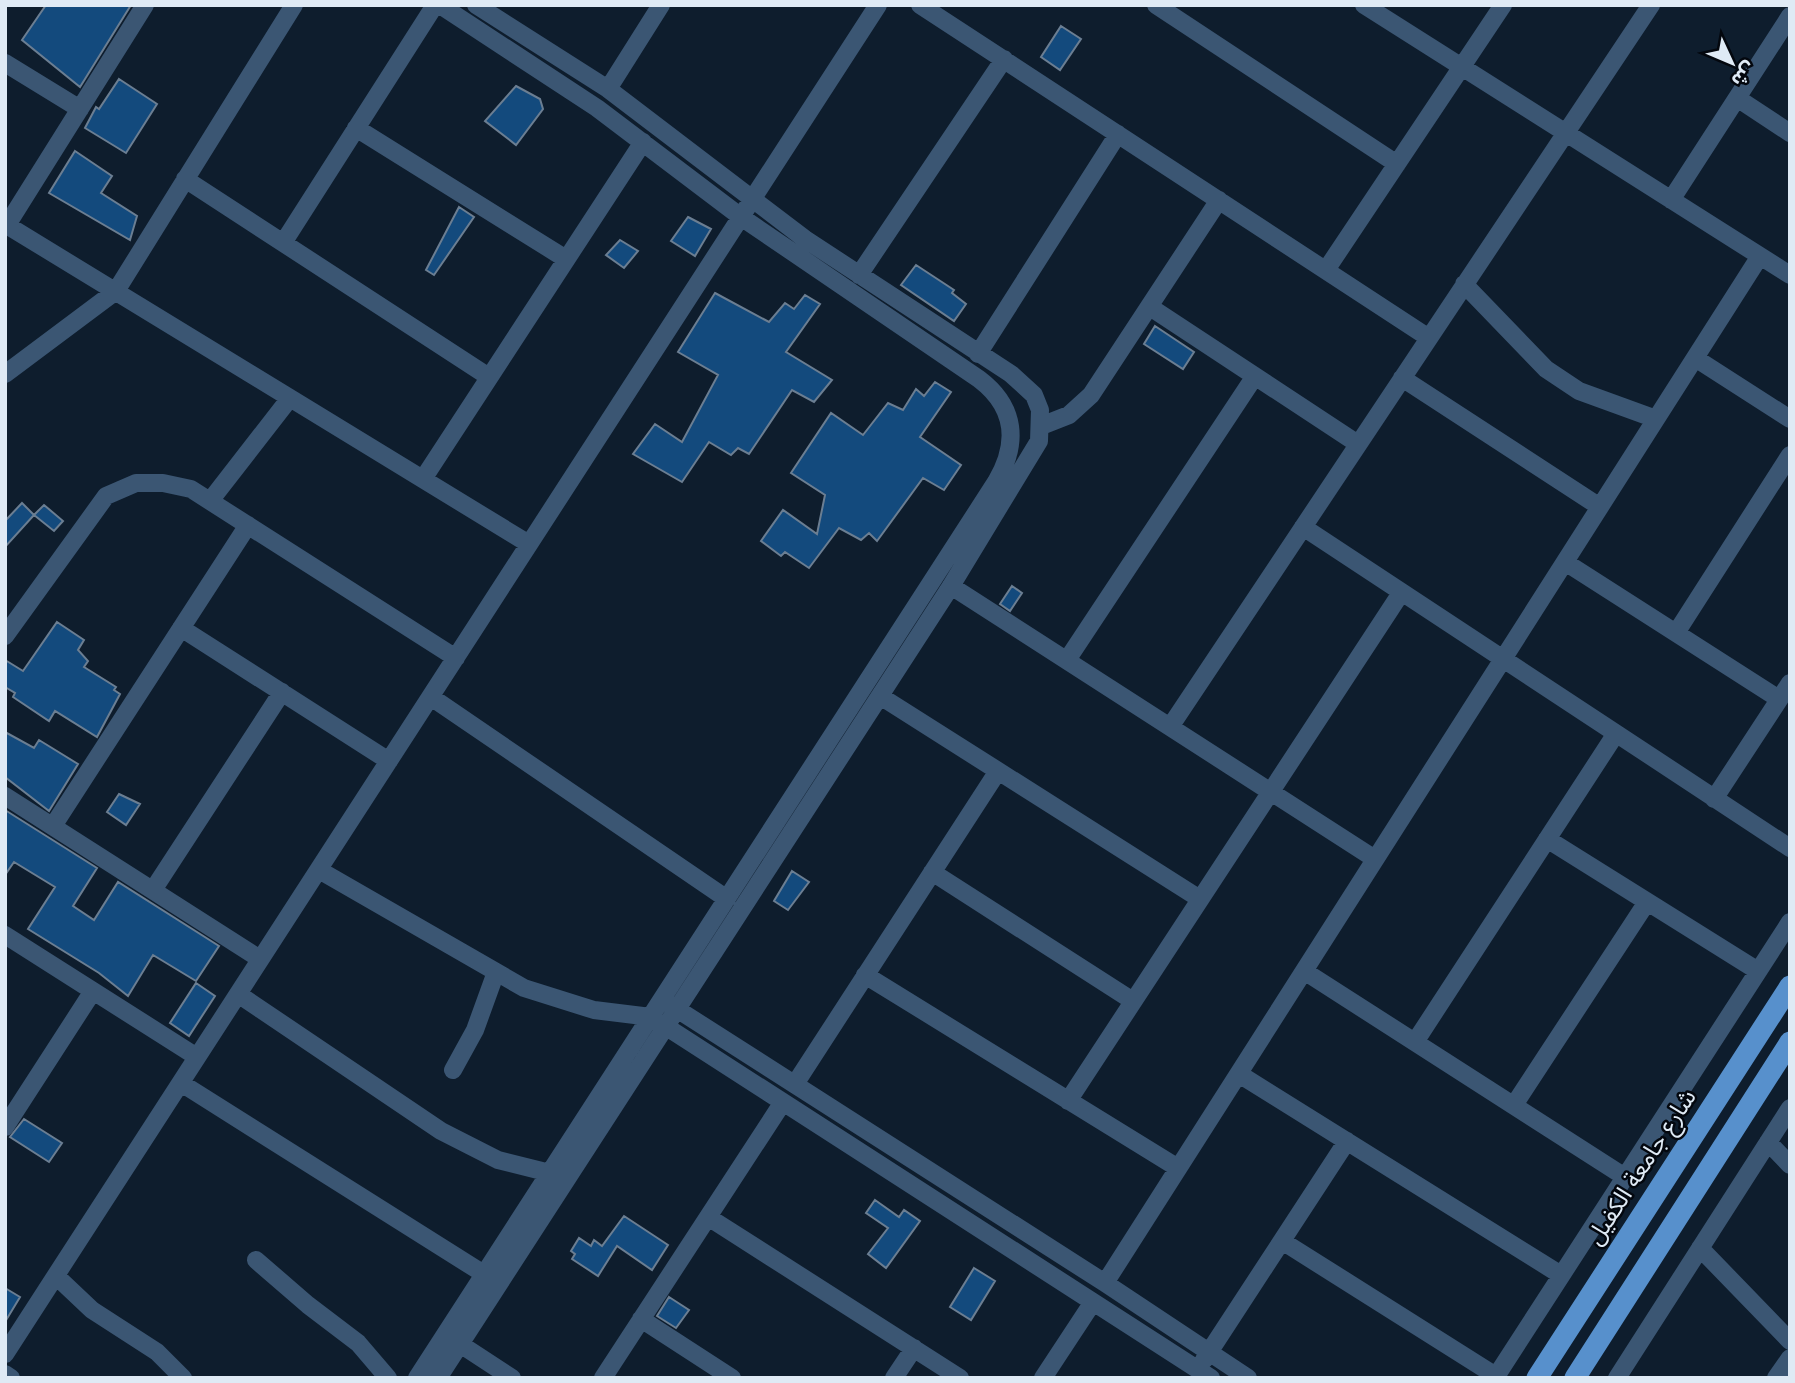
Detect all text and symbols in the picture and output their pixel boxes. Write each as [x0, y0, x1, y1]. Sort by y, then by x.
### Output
north arrow [1697, 28, 1767, 98]
text: ش [1726, 56, 1762, 93]
street label: شارع جامعة الكفيل [1579, 1083, 1704, 1252]

